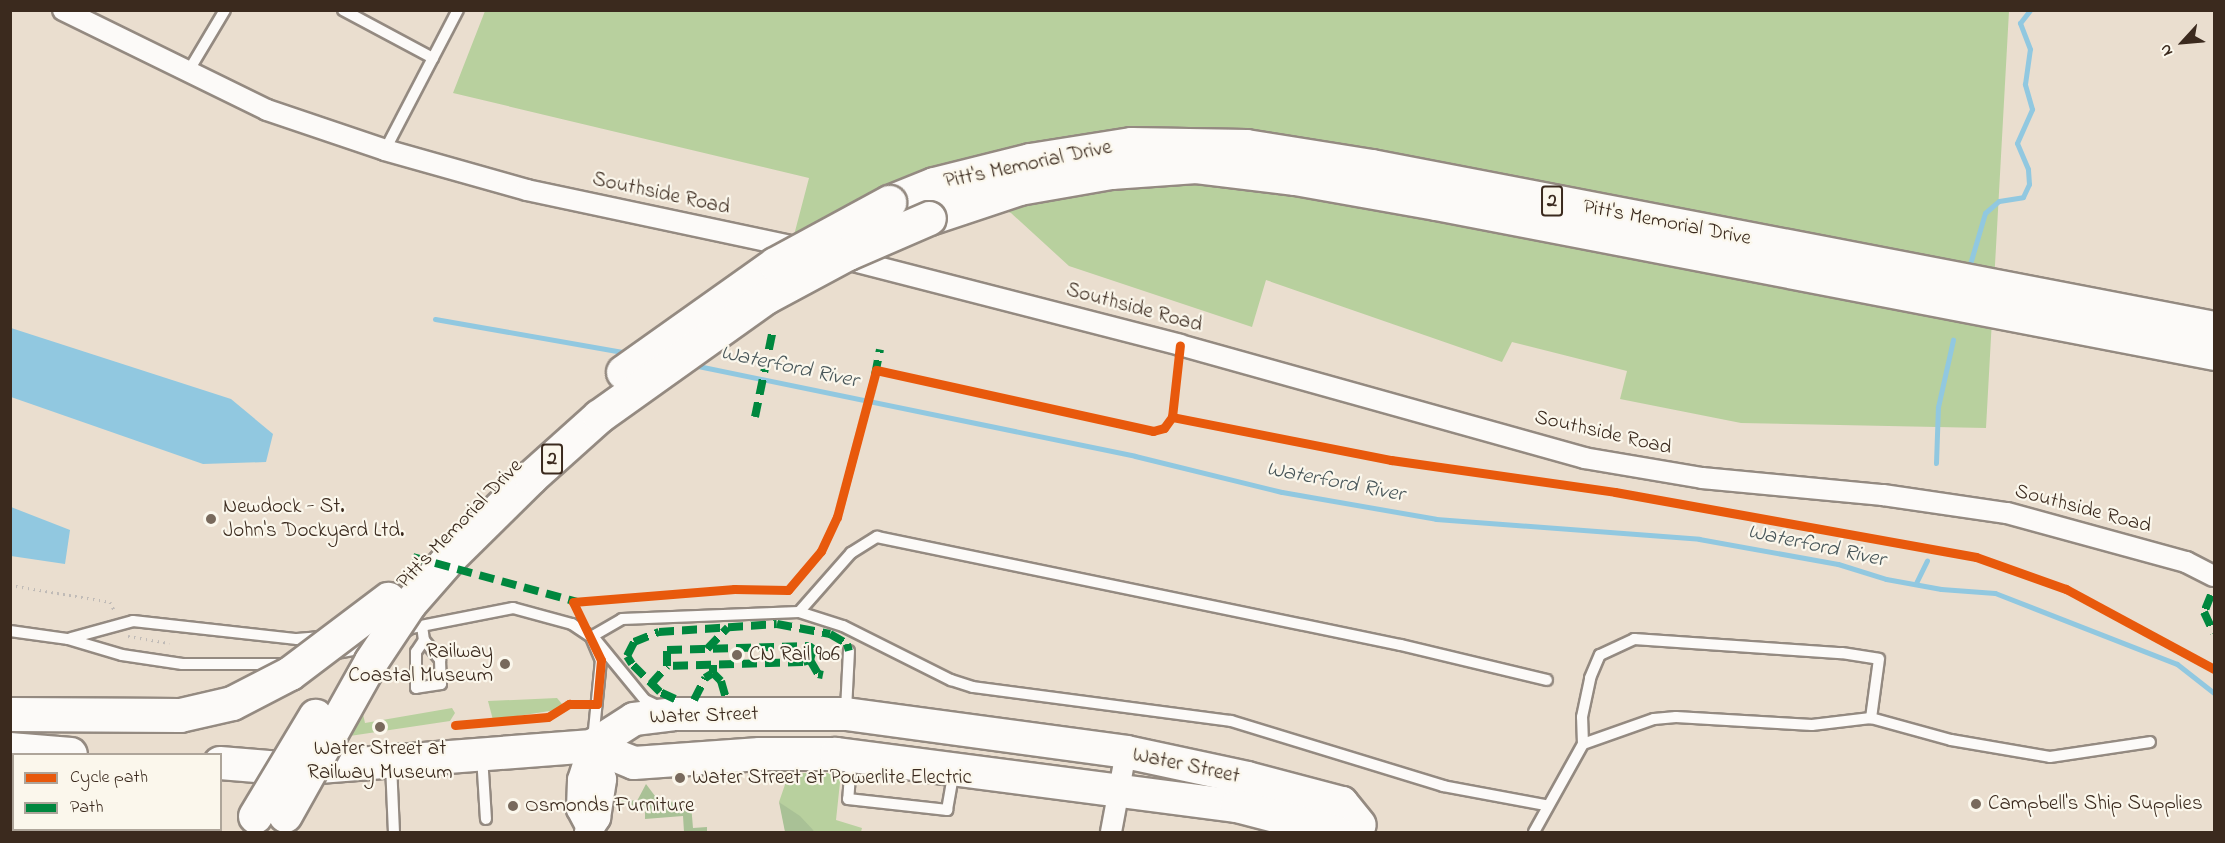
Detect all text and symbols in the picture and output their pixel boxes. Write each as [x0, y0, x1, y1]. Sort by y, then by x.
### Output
north arrow [2153, 12, 2213, 72]
text: N [2154, 40, 2180, 60]
street label: Pitt's Memorial Drive [942, 135, 1114, 195]
street label: Southside Road [590, 167, 732, 221]
road number: 2 [1540, 184, 1564, 218]
street label: Pitt's Memorial Drive [1581, 194, 1753, 252]
street label: Southside Road [1063, 278, 1205, 338]
water label: Waterford River [718, 341, 860, 395]
street label: Southside Road [1532, 405, 1674, 461]
road number: 2 [540, 442, 564, 476]
street label: Pitt's Memorial Drive [392, 454, 528, 594]
water label: Waterford River [1264, 457, 1406, 509]
street label: Southside Road [2012, 479, 2154, 539]
place label: Newdock - St. John's Dockyard Ltd. [223, 494, 404, 544]
marker: Newdock - St. John's Dockyard Ltd. [204, 512, 218, 526]
water label: Waterford River [1745, 520, 1887, 574]
place label: Railway Coastal Museum [348, 639, 493, 689]
place label: CN Rail 906 [749, 642, 840, 668]
marker: CN Rail 906 [730, 648, 744, 662]
marker: Railway Coastal Museum [498, 657, 512, 671]
street label: Water Street [649, 702, 759, 730]
marker: Water Street at Railway Museum [373, 720, 387, 734]
place label: Water Street at Railway Museum [307, 736, 453, 786]
street label: Water Street [1130, 742, 1242, 790]
legend [12, 753, 222, 831]
text: Cycle path [70, 765, 148, 791]
place label: Water Street at Powerlite Electric [692, 765, 972, 791]
marker: Water Street at Powerlite Electric [673, 771, 687, 785]
place label: Campbell's Ship Supplies [1988, 791, 2203, 817]
place label: Osmonds Furniture [525, 793, 694, 819]
text: Path [70, 795, 104, 821]
marker: Campbell's Ship Supplies [1969, 797, 1983, 811]
marker: Osmonds Furniture [506, 799, 520, 813]

